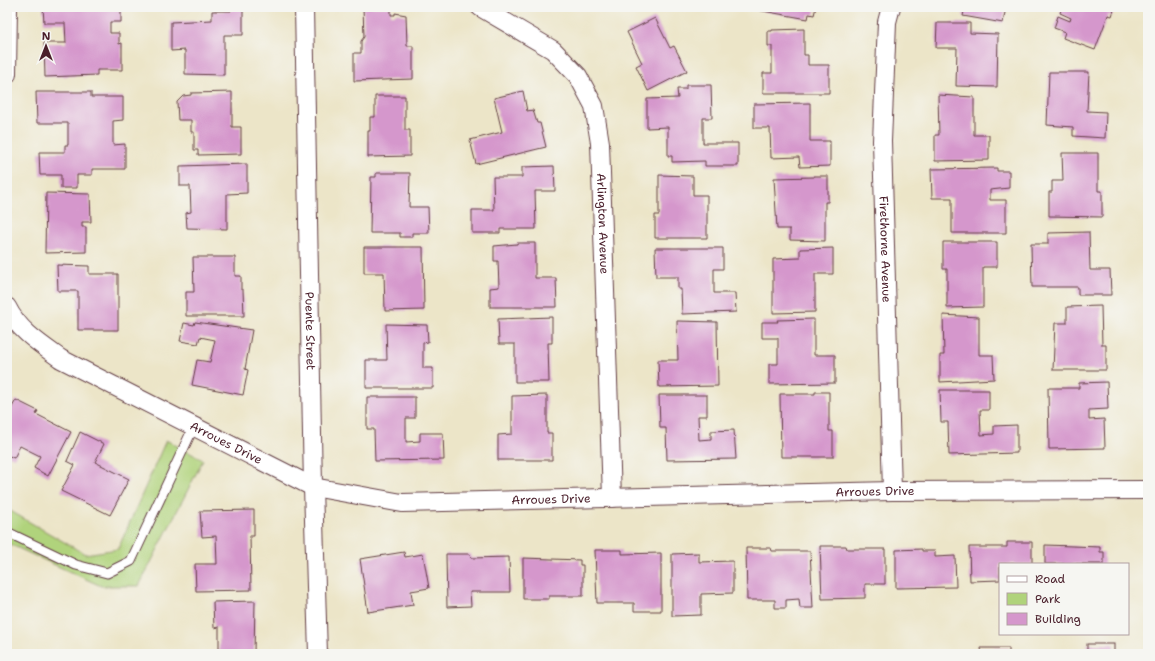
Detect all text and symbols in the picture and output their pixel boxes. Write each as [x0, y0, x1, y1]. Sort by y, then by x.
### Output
north arrow [26, 26, 66, 66]
text: N [42, 29, 51, 44]
street label: Arlington Avenue [593, 173, 612, 275]
street label: Firethorne Avenue [876, 196, 895, 303]
street label: Puente Street [301, 291, 319, 370]
street label: Arroues Drive [187, 418, 265, 468]
street label: Arroues Drive [835, 483, 915, 500]
street label: Arroues Drive [511, 490, 591, 508]
legend [999, 563, 1129, 635]
text: Road [1035, 571, 1066, 587]
text: Park [1035, 591, 1061, 607]
text: Building [1035, 611, 1081, 627]

